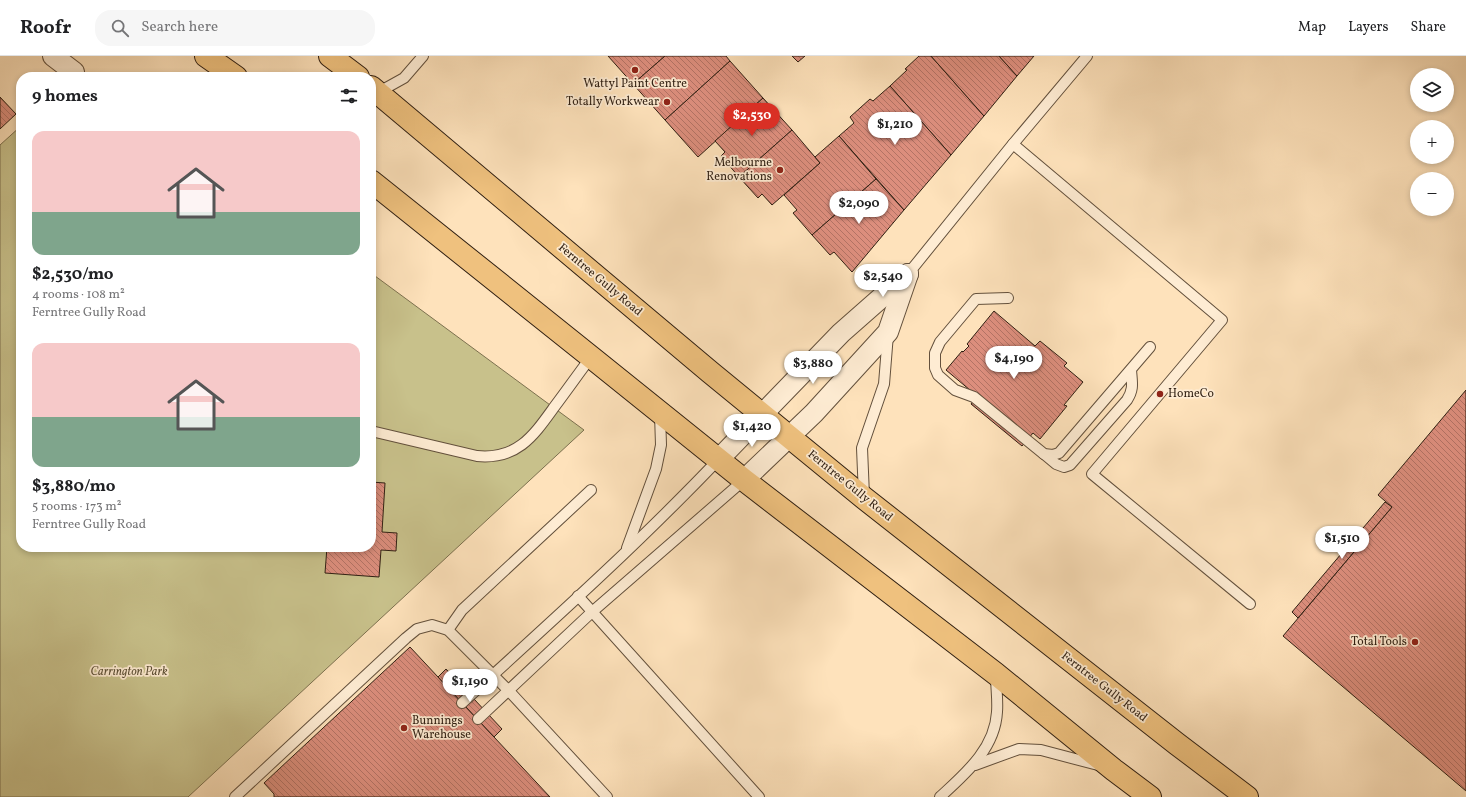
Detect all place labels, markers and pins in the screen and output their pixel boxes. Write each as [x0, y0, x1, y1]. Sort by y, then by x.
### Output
marker: Wattyl Paint Centre [630, 65, 640, 75]
place label: Wattyl Paint Centre [583, 76, 687, 92]
place label: Totally Workwear [566, 94, 659, 110]
marker: Totally Workwear [662, 97, 672, 107]
pin: $2,530 [719, 103, 785, 137]
pin: $1,210 [862, 112, 928, 146]
place label: Melbourne Renovations [706, 155, 772, 185]
marker: Melbourne Renovations [775, 165, 785, 175]
pin: $2,090 [826, 191, 892, 225]
pin: $2,540 [850, 264, 916, 298]
pin: $4,190 [981, 346, 1047, 380]
pin: $3,880 [780, 351, 846, 385]
place label: HomeCo [1168, 386, 1214, 402]
marker: HomeCo [1155, 389, 1165, 399]
pin: $1,420 [719, 414, 785, 448]
pin: $1,510 [1309, 526, 1375, 560]
place label: Total Tools [1351, 634, 1407, 650]
marker: Total Tools [1410, 637, 1420, 647]
pin: $1,190 [437, 669, 503, 703]
place label: Bunnings Warehouse [412, 713, 471, 743]
marker: Bunnings Warehouse [399, 723, 409, 733]

